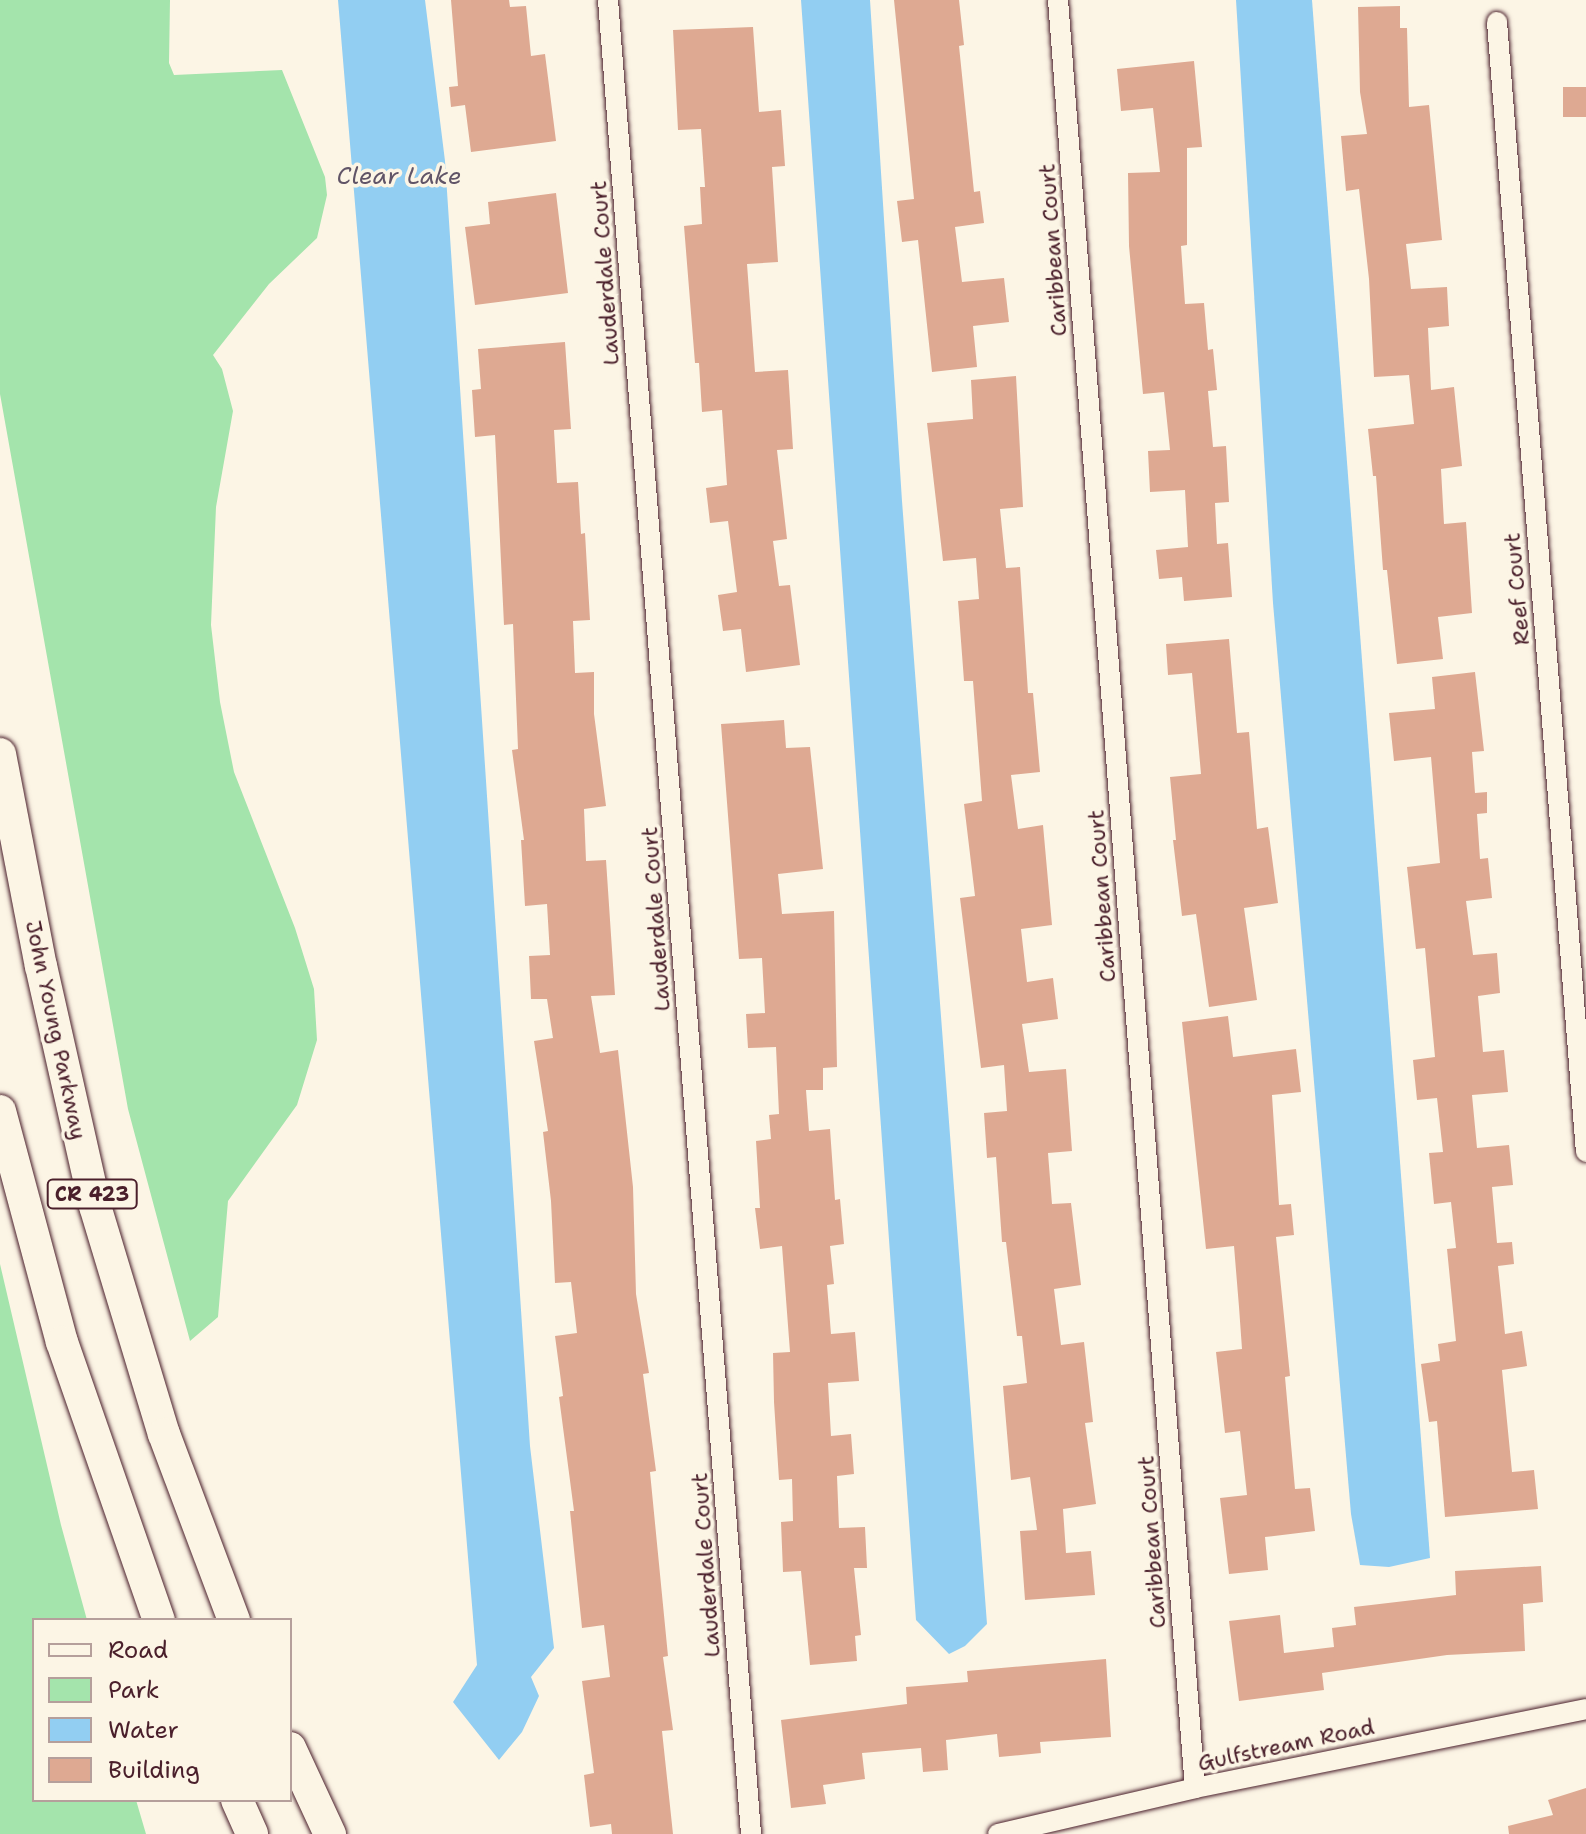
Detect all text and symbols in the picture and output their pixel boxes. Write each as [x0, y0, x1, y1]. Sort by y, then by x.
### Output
water label: Clear Lake [336, 163, 462, 191]
street label: Caribbean Court [1034, 163, 1072, 337]
street label: Lauderdale Court [585, 180, 625, 366]
street label: Reef Court [1499, 532, 1535, 646]
street label: Caribbean Court [1083, 809, 1121, 983]
street label: Lauderdale Court [636, 826, 676, 1012]
street label: John Young Parkway [20, 918, 92, 1142]
road number: CR 423 [46, 1178, 138, 1210]
street label: Caribbean Court [1133, 1455, 1171, 1629]
street label: Lauderdale Court [686, 1472, 726, 1658]
legend [32, 1618, 292, 1802]
text: Road [108, 1634, 168, 1666]
text: Park [108, 1674, 160, 1706]
street label: Gulfstream Road [1195, 1713, 1377, 1777]
text: Water [108, 1714, 179, 1746]
text: Building [108, 1754, 200, 1786]

